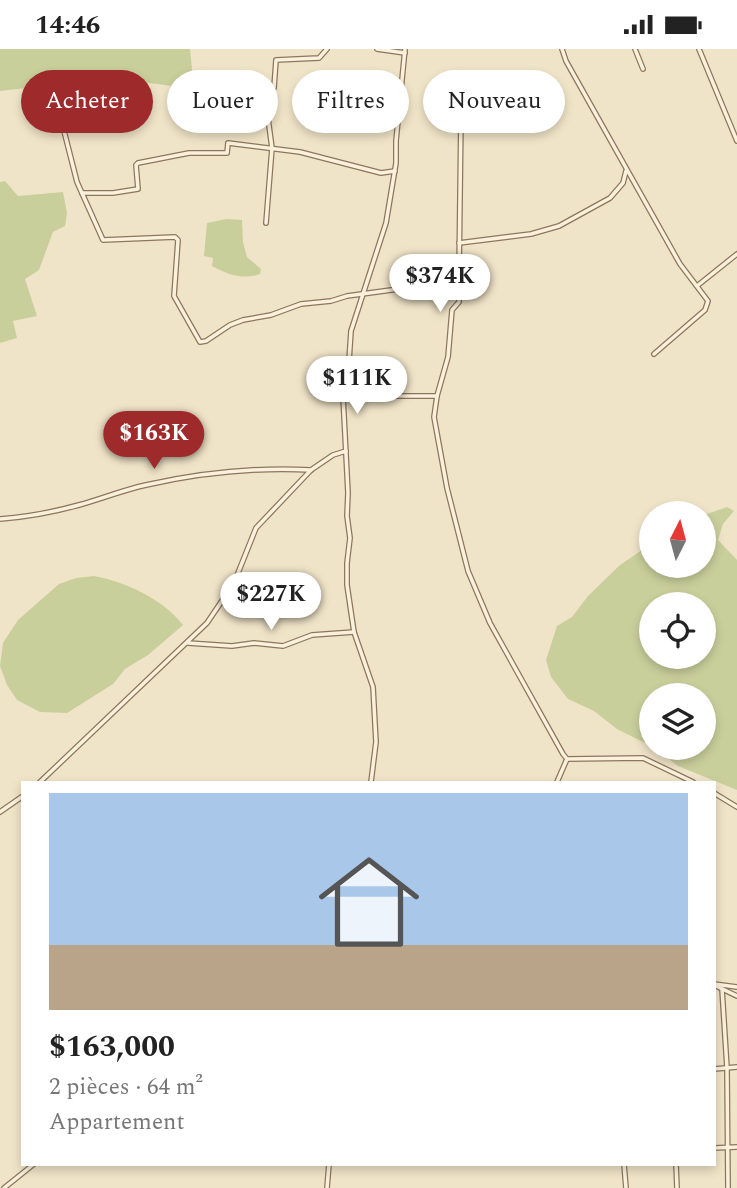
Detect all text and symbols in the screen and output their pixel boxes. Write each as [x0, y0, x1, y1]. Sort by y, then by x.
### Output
text: 14:46 [35, 5, 100, 45]
chip: Acheter [21, 70, 153, 133]
chip: Louer [167, 70, 278, 133]
chip: Filtres [292, 70, 409, 133]
chip: Nouveau [423, 70, 565, 133]
pin: $374K [391, 254, 489, 314]
text: $374K [405, 259, 475, 294]
pin: $111K [308, 357, 406, 416]
text: $111K [322, 361, 392, 396]
pin: $163K [105, 411, 203, 471]
text: $163K [119, 416, 189, 451]
north arrow [639, 501, 716, 577]
map controls [639, 501, 716, 760]
pin: $227K [222, 573, 320, 632]
text: $227K [236, 577, 306, 612]
button: locate [639, 592, 716, 669]
button: layers [639, 683, 716, 760]
icon: home [306, 839, 432, 965]
text: $163,000 [49, 1024, 175, 1070]
text: 2 pièces · 64 m² [49, 1070, 203, 1105]
text: Appartement [49, 1105, 185, 1140]

